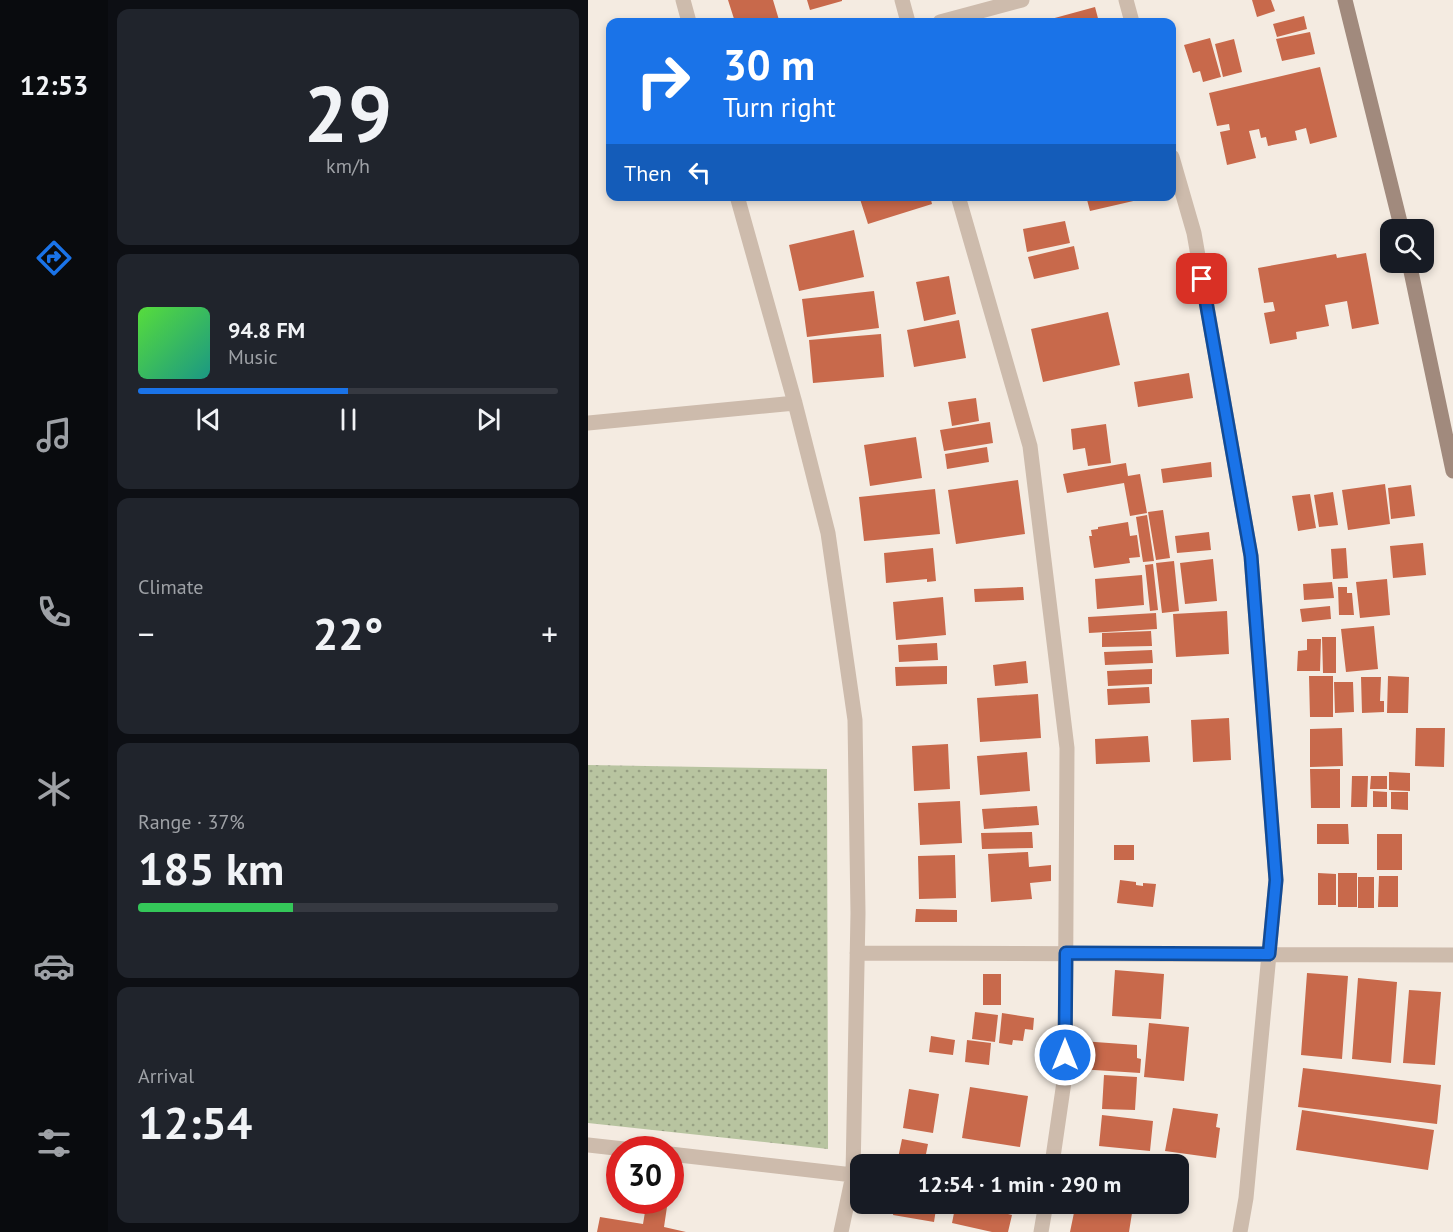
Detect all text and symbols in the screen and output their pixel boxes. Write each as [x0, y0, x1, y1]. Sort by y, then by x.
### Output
text: 30 m [723, 37, 815, 92]
icon: right [624, 42, 702, 120]
text: 29 [304, 63, 392, 164]
text: 12:53 [20, 68, 88, 102]
text: Turn right [723, 90, 836, 124]
text: km/h [326, 153, 370, 179]
icon: left [683, 156, 716, 189]
text: Then [624, 159, 671, 187]
map controls [1380, 219, 1434, 273]
button: search [1380, 219, 1434, 273]
icon: directions [33, 237, 75, 279]
pin [1176, 253, 1227, 304]
icon: arrive [1185, 262, 1218, 295]
text: 94.8 FM [228, 316, 305, 344]
text: Music [228, 344, 277, 370]
icon: previous [192, 403, 225, 436]
icon: pause [332, 403, 365, 436]
icon: next [472, 403, 505, 436]
icon: music [33, 414, 75, 456]
text: Climate [138, 574, 204, 600]
icon: phone [33, 591, 75, 633]
text: 22° [313, 604, 383, 662]
text: − [138, 612, 155, 655]
text: + [541, 612, 558, 655]
icon: climate [33, 768, 75, 810]
text: Range · 37% [138, 809, 245, 835]
text: 185 km [138, 839, 284, 897]
icon: car [33, 945, 75, 987]
position arrow [1033, 1023, 1097, 1087]
text: Arrival [138, 1063, 194, 1089]
text: 12:54 [138, 1093, 252, 1151]
icon: filters [33, 1122, 75, 1164]
speed limit sign: 30 [606, 1136, 684, 1214]
text: 12:54 · 1 min · 290 m [918, 1170, 1121, 1198]

